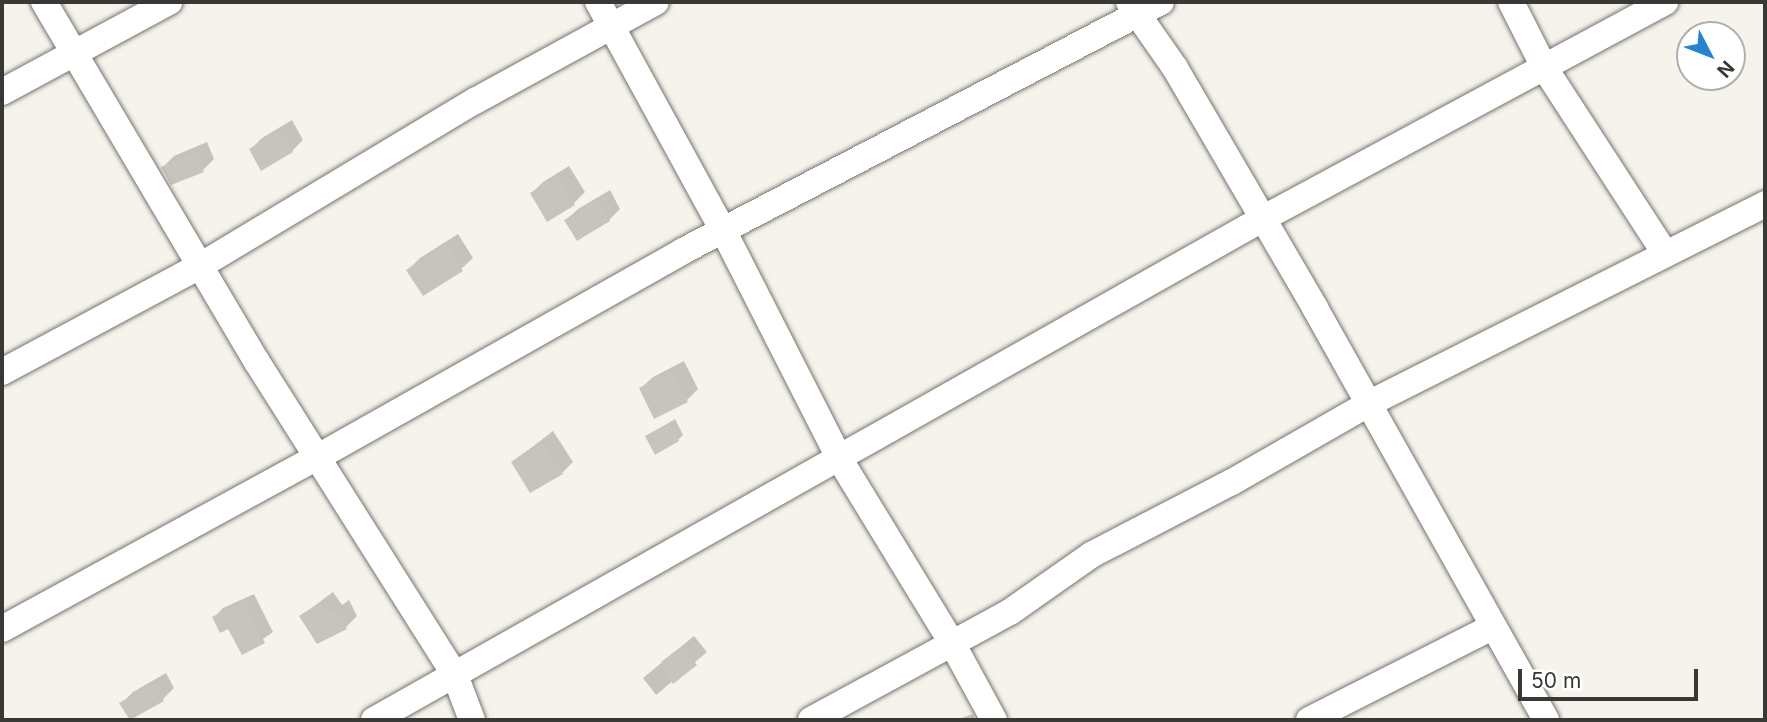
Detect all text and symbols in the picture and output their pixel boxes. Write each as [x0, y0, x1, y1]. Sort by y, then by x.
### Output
north arrow [1676, 21, 1746, 91]
text: N [1712, 56, 1739, 82]
scale bar [1522, 656, 1702, 700]
text: 50 m [1531, 668, 1581, 693]

